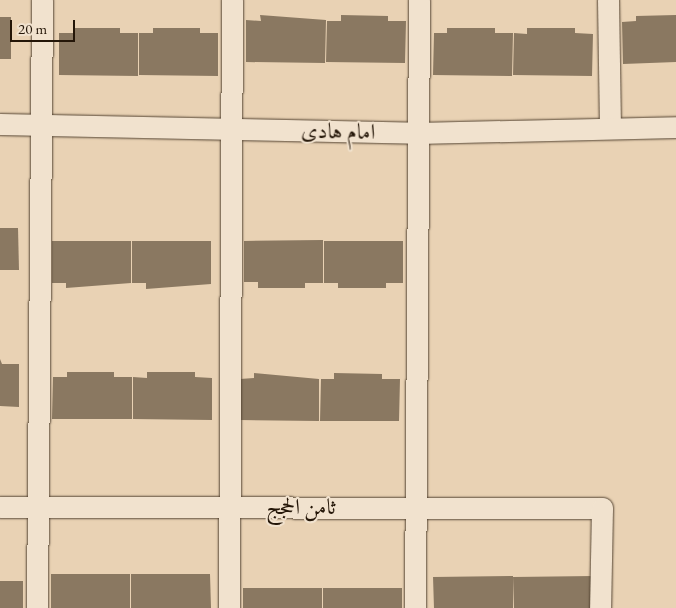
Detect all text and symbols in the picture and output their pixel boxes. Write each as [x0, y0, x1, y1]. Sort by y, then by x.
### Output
scale bar [12, 10, 78, 42]
text: 20 m [18, 19, 47, 38]
street label: امام هادی [301, 117, 375, 145]
street label: ثامن الحجج [266, 494, 336, 520]

